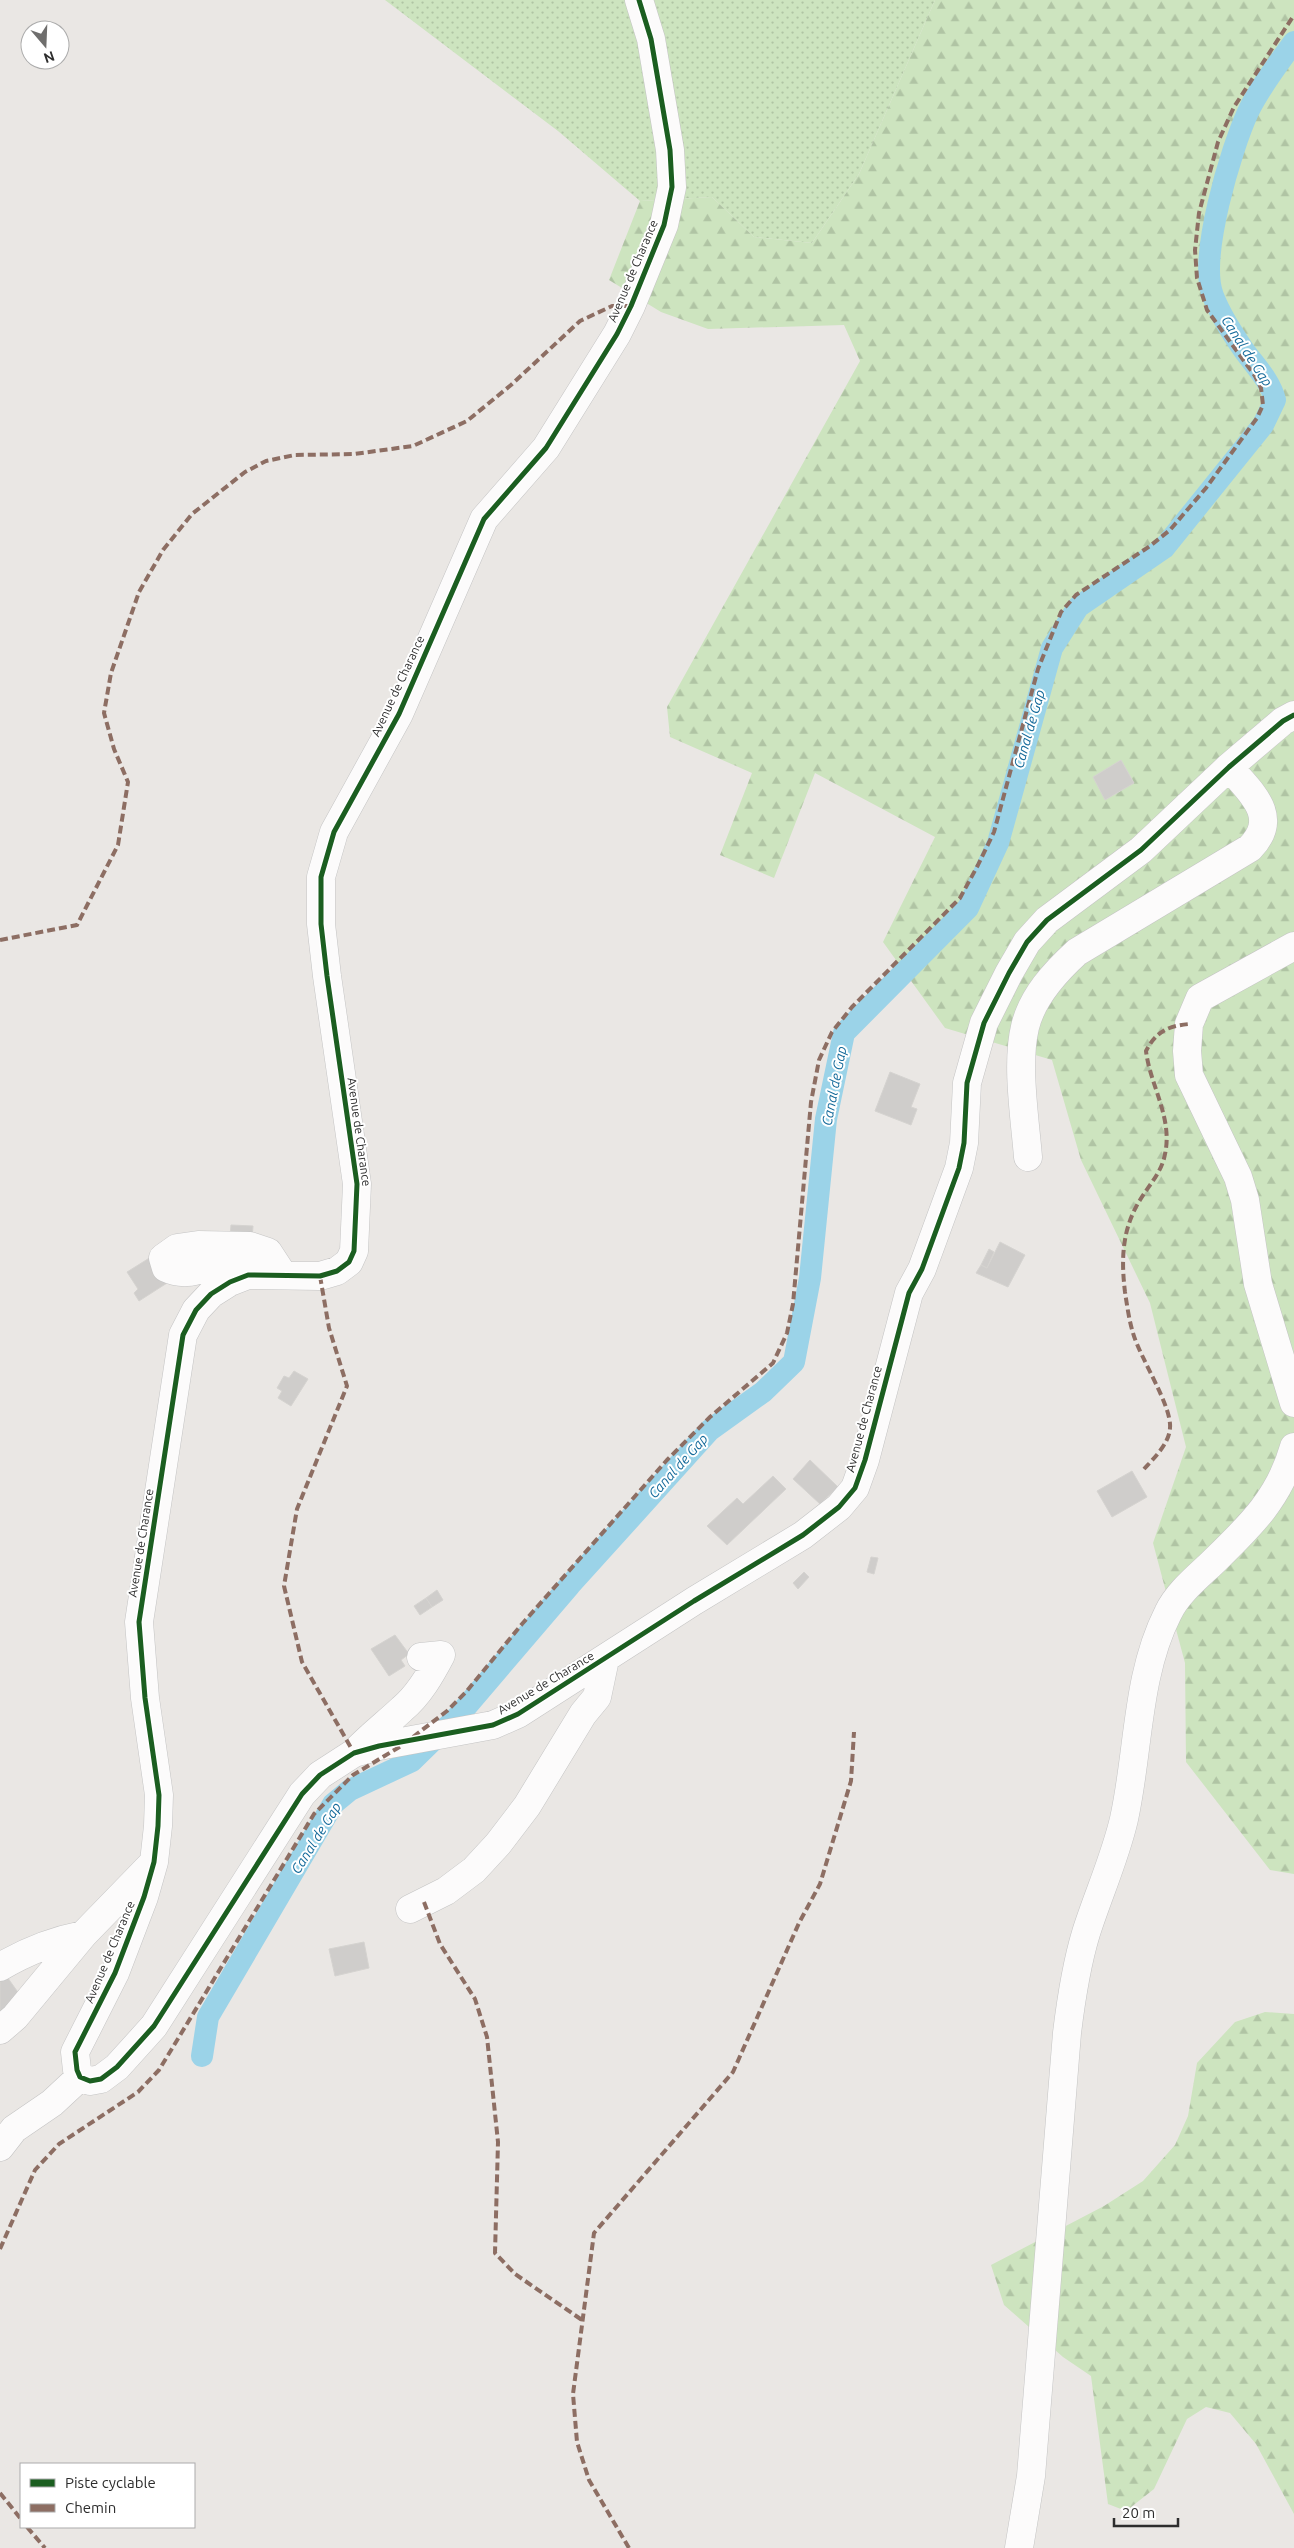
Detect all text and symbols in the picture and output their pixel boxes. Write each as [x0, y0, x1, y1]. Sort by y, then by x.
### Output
north arrow [20, 20, 70, 70]
text: N [42, 48, 57, 67]
street label: Avenue de Charance [605, 218, 660, 324]
water label: Canal de Gap [1218, 313, 1276, 389]
street label: Avenue de Charance [368, 633, 427, 738]
water label: Canal de Gap [1010, 688, 1048, 770]
water label: Canal de Gap [818, 1045, 850, 1127]
street label: Avenue de Charance [345, 1077, 374, 1187]
street label: Avenue de Charance [843, 1364, 884, 1474]
water label: Canal de Gap [645, 1431, 711, 1501]
street label: Avenue de Charance [126, 1488, 156, 1598]
street label: Avenue de Charance [495, 1649, 596, 1716]
water label: Canal de Gap [288, 1799, 344, 1877]
street label: Avenue de Charance [82, 1899, 137, 2005]
legend [20, 2463, 195, 2528]
text: Piste cyclable [65, 2474, 156, 2491]
scale bar [1114, 2496, 1178, 2528]
text: Chemin [65, 2499, 116, 2516]
text: 20 m [1122, 2504, 1155, 2521]

